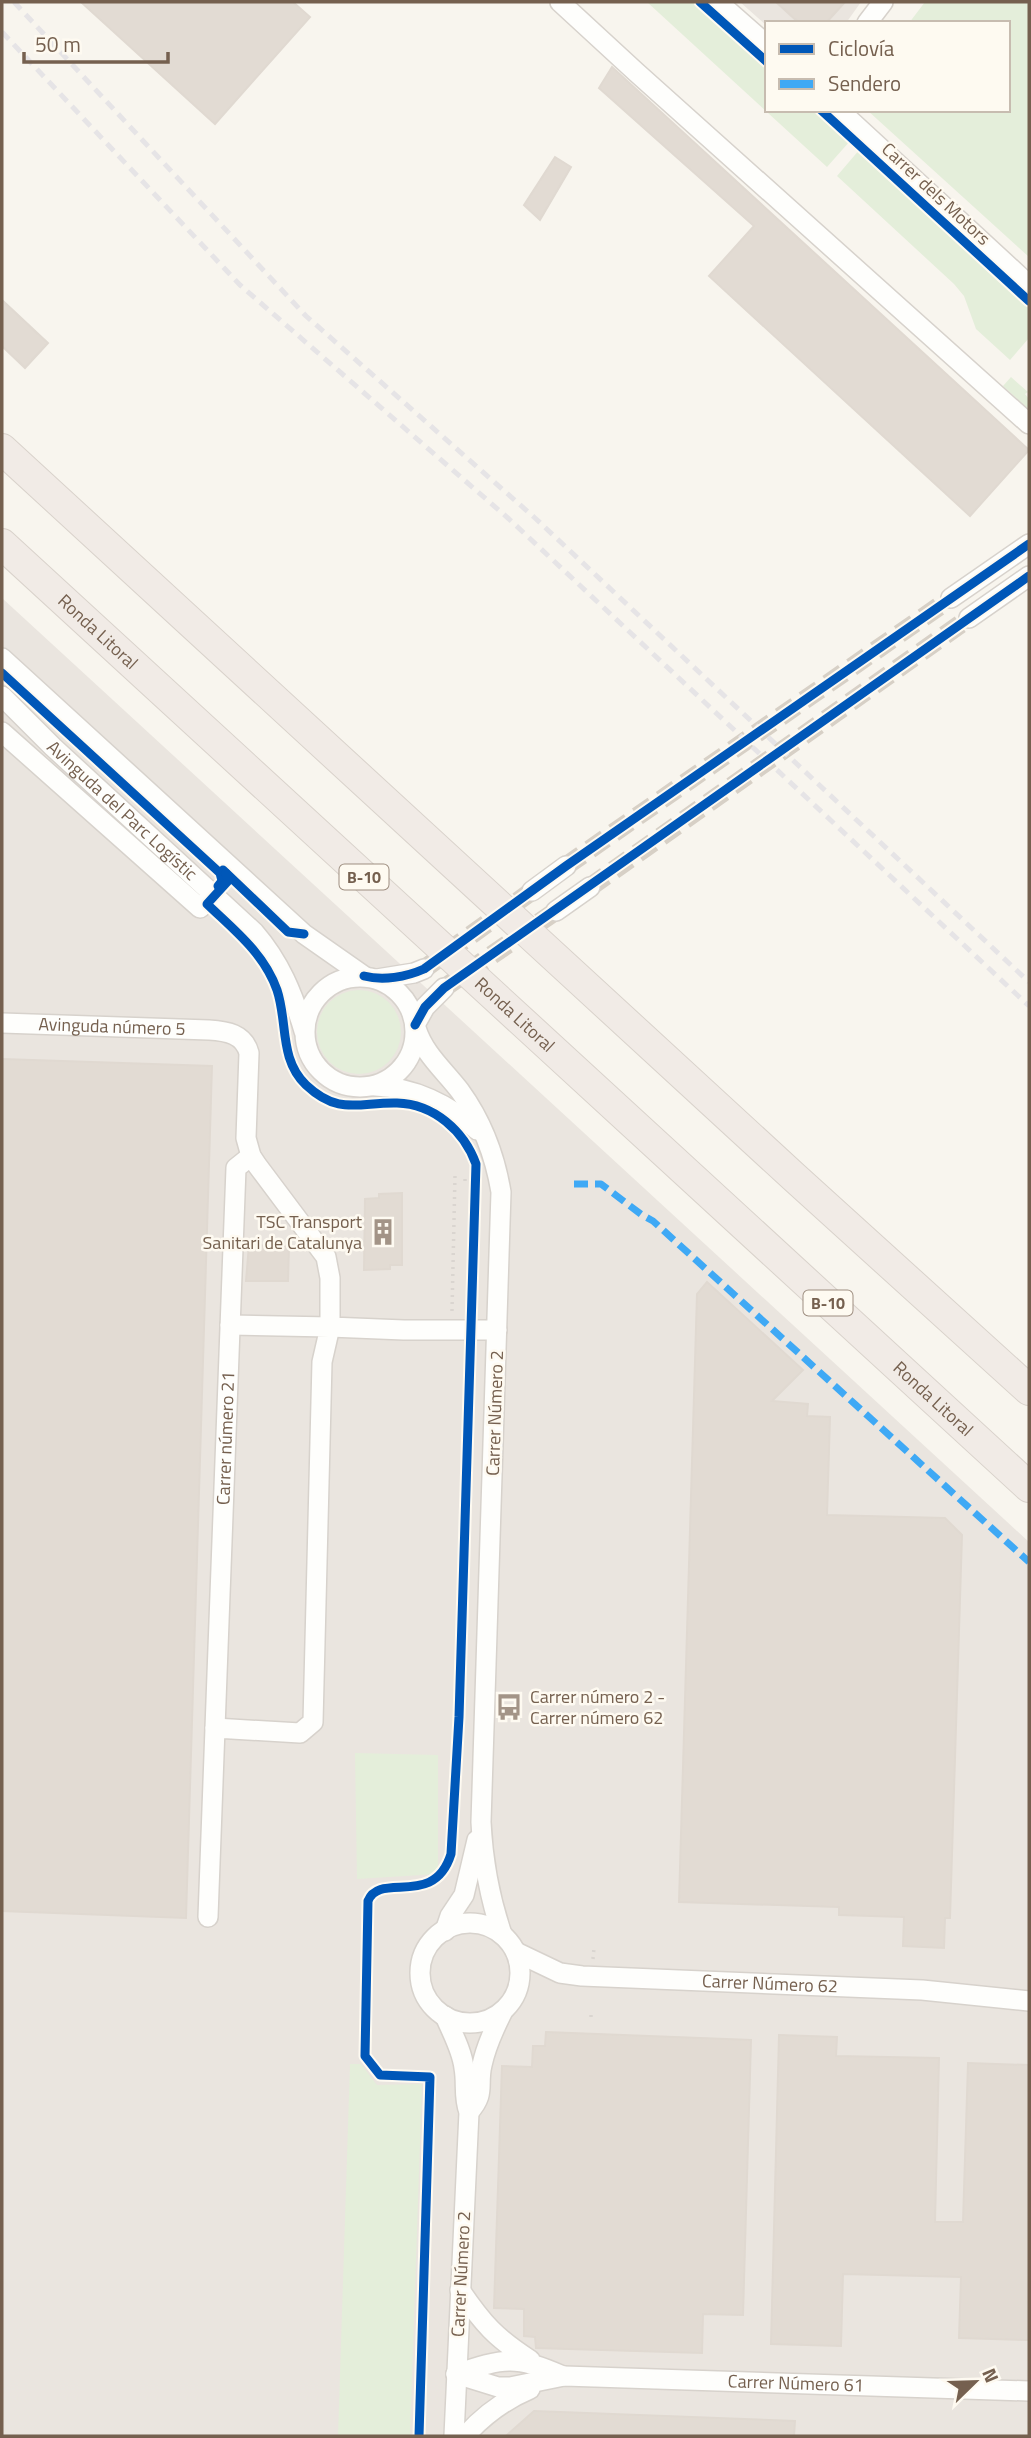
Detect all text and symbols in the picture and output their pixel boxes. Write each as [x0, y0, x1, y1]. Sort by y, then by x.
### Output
scale bar [24, 21, 168, 65]
legend [765, 21, 1010, 112]
text: 50 m [35, 28, 81, 60]
text: Ciclovía [828, 32, 895, 64]
text: Sendero [828, 67, 901, 99]
street label: Carrer dels Motors [876, 136, 997, 251]
street label: Ronda Litoral [52, 588, 144, 675]
street label: Avinguda del Parc Logístic [41, 734, 204, 887]
road number: B-10 [340, 864, 388, 890]
street label: Ronda Litoral [469, 970, 561, 1058]
street label: Avinguda número 5 [38, 1010, 186, 1042]
place label: TSC Transport Sanitari de Catalunya [203, 1208, 363, 1256]
building icon: TSC Transport Sanitari de Catalunya [368, 1217, 398, 1247]
road number: B-10 [804, 1290, 852, 1316]
street label: Carrer Número 2 [479, 1350, 510, 1476]
street label: Ronda Litoral [887, 1355, 980, 1442]
street label: Carrer número 21 [209, 1371, 241, 1505]
place label: Carrer número 2 - Carrer número 62 [530, 1683, 665, 1731]
bus stop icon: Carrer número 2 - Carrer número 62 [494, 1692, 524, 1722]
street label: Carrer Número 62 [701, 1967, 838, 2000]
street label: Carrer Número 2 [444, 2210, 477, 2338]
north arrow [940, 2347, 1010, 2417]
text: N [975, 2363, 1007, 2387]
street label: Carrer Número 61 [727, 2367, 864, 2399]

